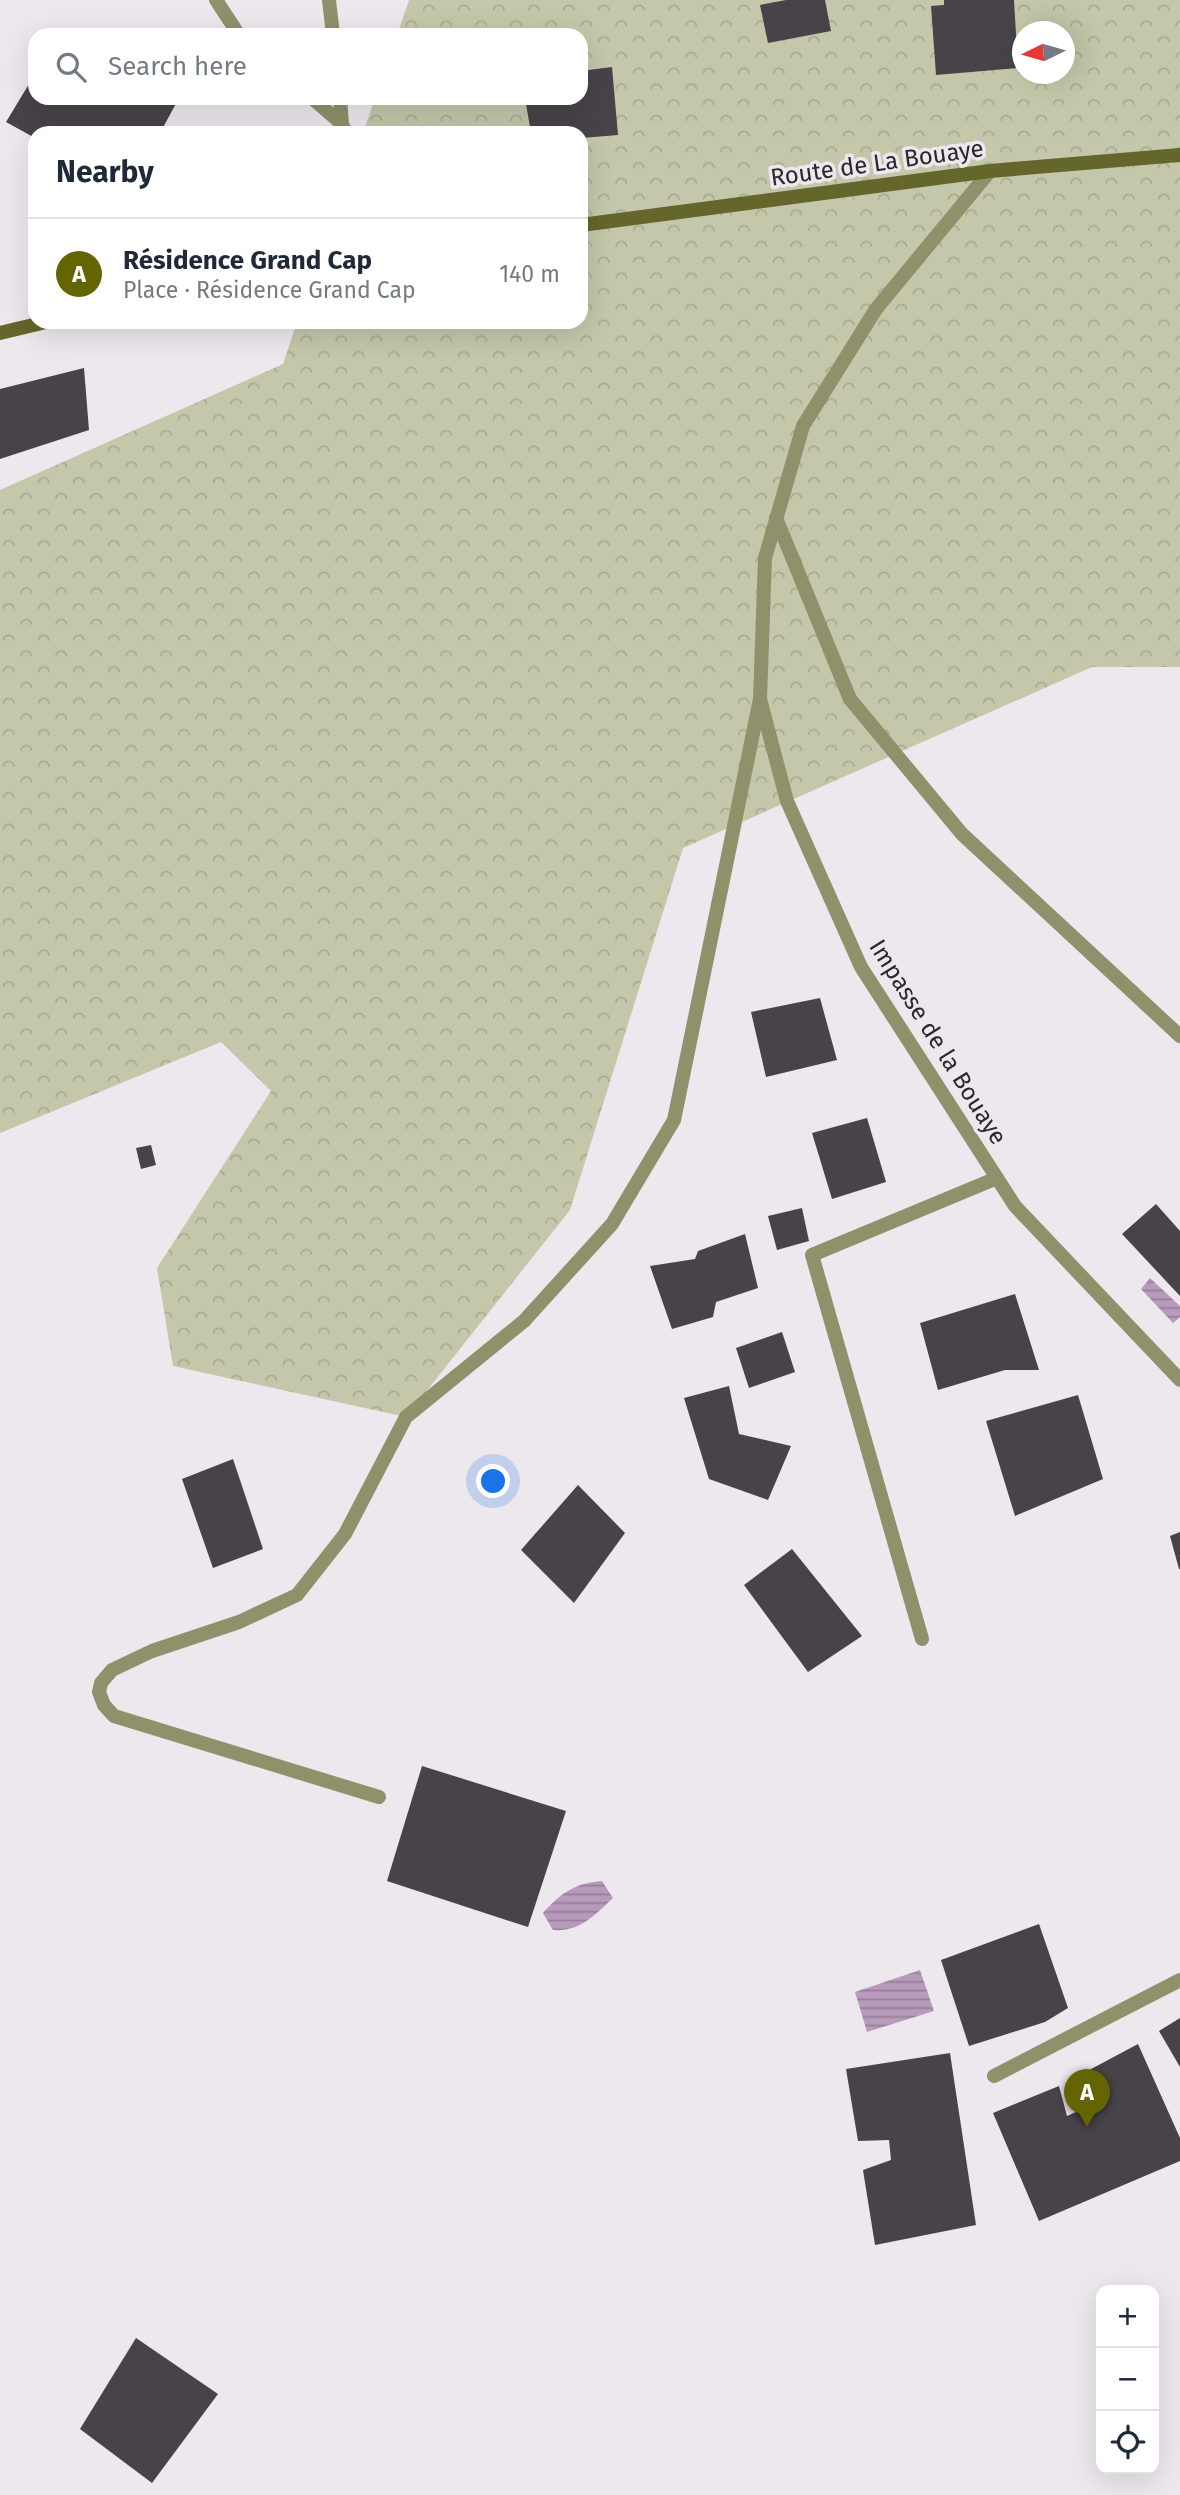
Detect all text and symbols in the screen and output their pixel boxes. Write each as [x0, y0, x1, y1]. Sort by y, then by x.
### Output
north arrow [1012, 21, 1075, 84]
search box [28, 28, 588, 105]
icon: search [52, 48, 90, 86]
text: Search here [108, 51, 247, 82]
street label: Route de La Bouaye [769, 134, 985, 192]
text: Nearby [56, 154, 154, 190]
text: Résidence Grand Cap [123, 245, 372, 276]
text: A [72, 260, 86, 288]
text: 140 m [499, 260, 560, 288]
text: Place · Résidence Grand Cap [123, 276, 416, 304]
street label: Impasse de la Bouaye [864, 934, 1012, 1150]
your location [476, 1464, 510, 1498]
pin: A [1064, 2069, 1110, 2127]
map controls [1096, 2285, 1159, 2474]
button: + [1096, 2285, 1159, 2348]
button: − [1096, 2348, 1159, 2411]
button: locate [1096, 2411, 1159, 2474]

